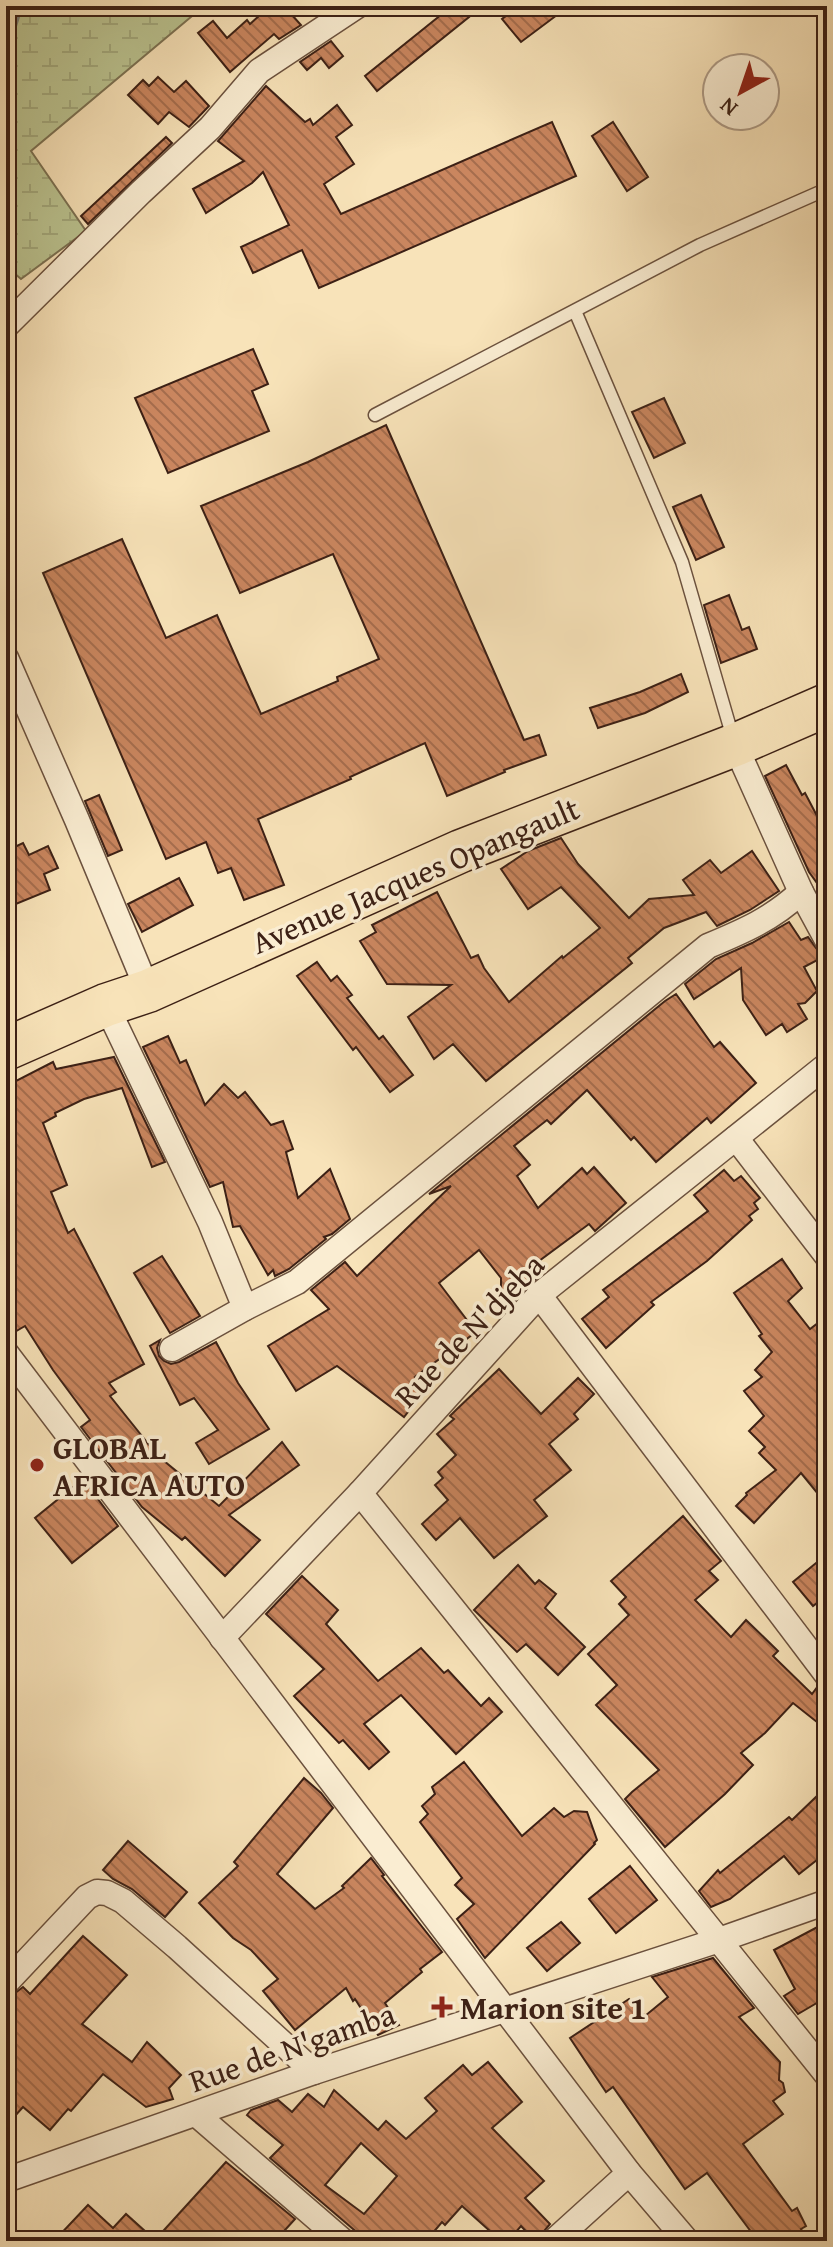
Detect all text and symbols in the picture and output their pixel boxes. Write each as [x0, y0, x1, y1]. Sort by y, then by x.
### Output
north arrow [701, 52, 781, 132]
text: N [712, 90, 744, 124]
street label: Avenue Jacques Opangault [244, 785, 586, 965]
street label: Rue de N'djeba [383, 1242, 555, 1418]
place label: GLOBAL AFRICA AUTO [53, 1424, 245, 1508]
marker: GLOBAL AFRICA AUTO [28, 1456, 46, 1474]
place label: Marion site 1 [460, 1984, 647, 2031]
street label: Rue de N'gamba [183, 1990, 401, 2104]
marker: Marion site 1 [431, 1996, 453, 2018]

